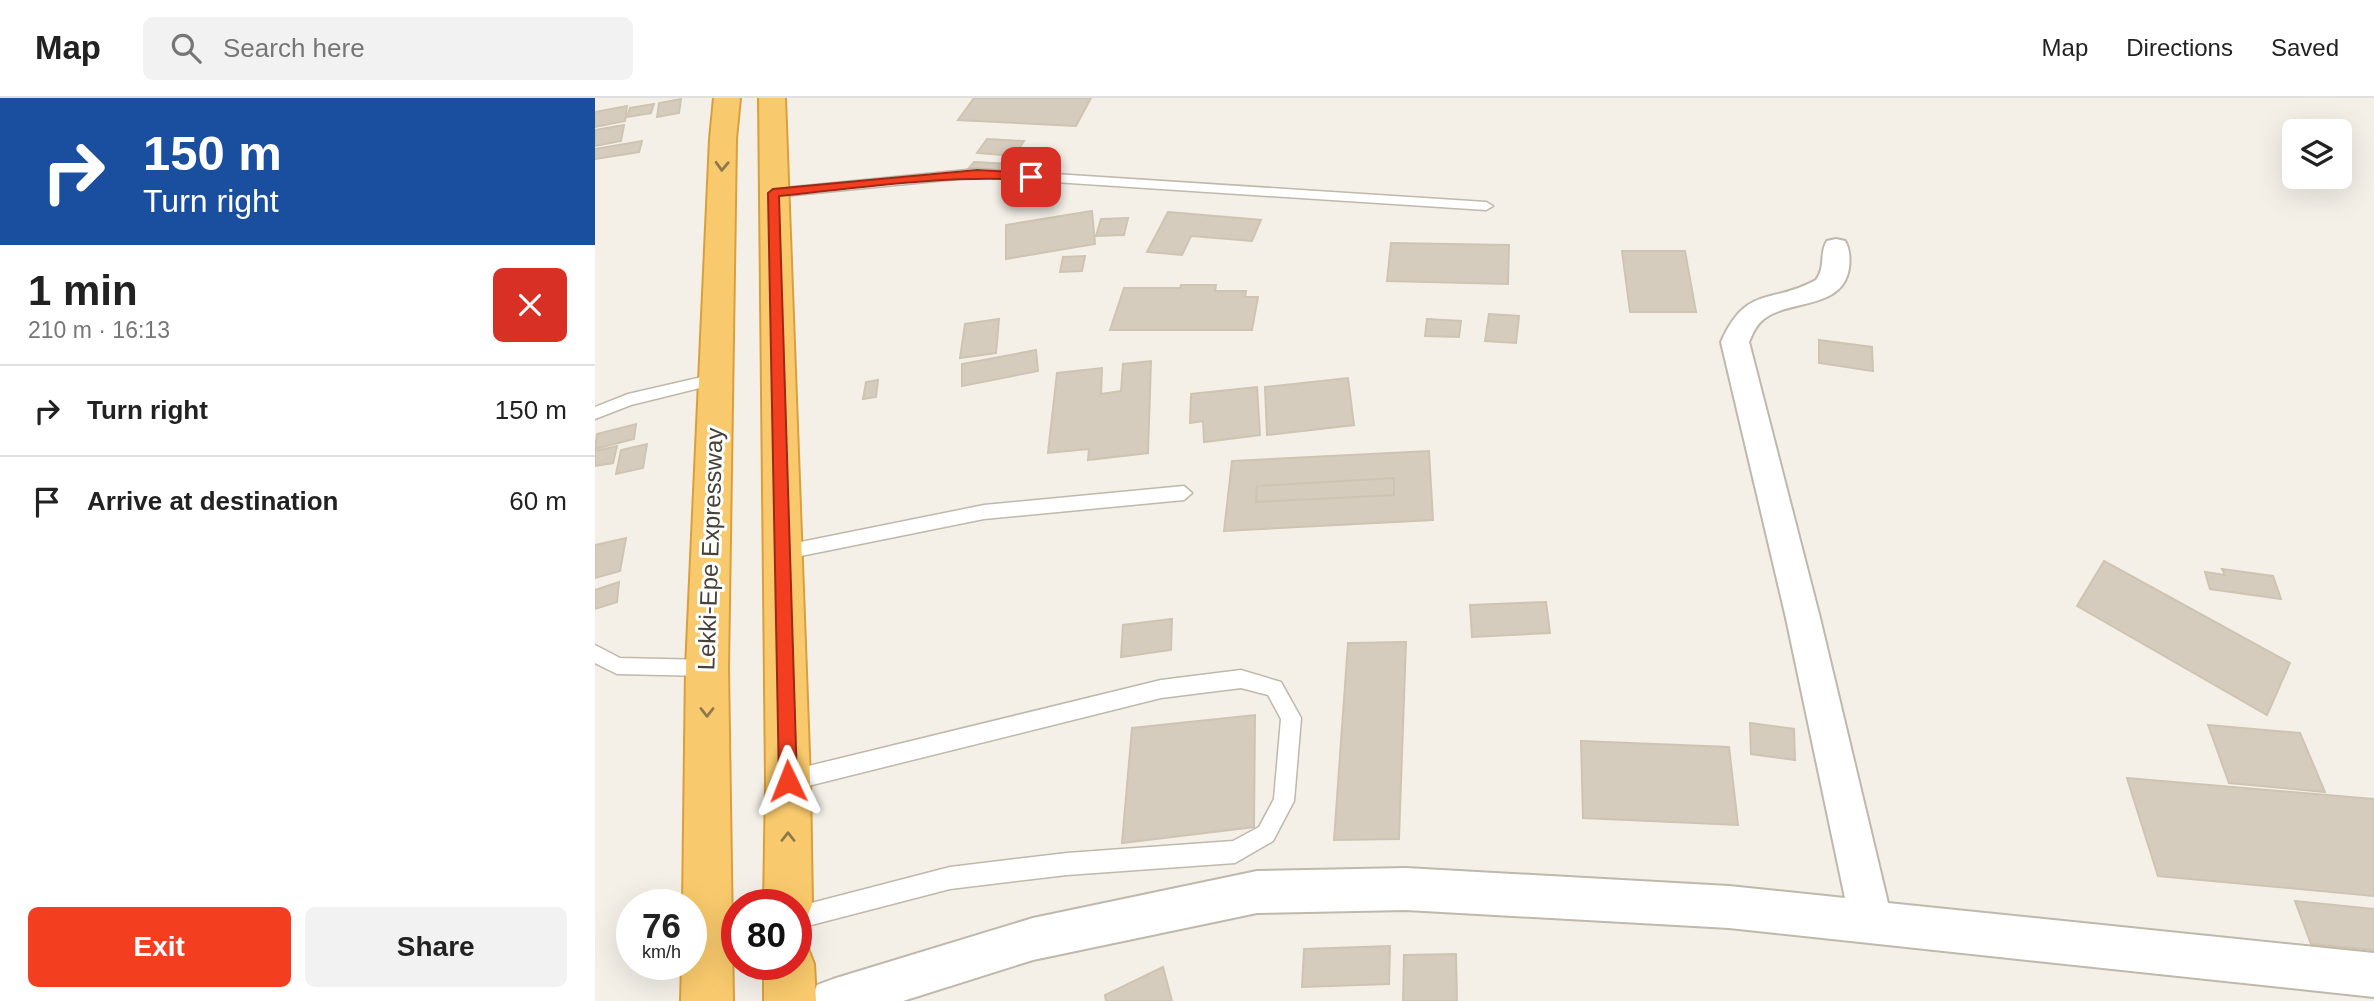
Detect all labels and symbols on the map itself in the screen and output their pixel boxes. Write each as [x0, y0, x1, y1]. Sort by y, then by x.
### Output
pin [1001, 147, 1061, 207]
one-way arrow [714, 161, 729, 172]
street label: Lekki-Epe Expressway [692, 427, 728, 671]
one-way arrow [699, 707, 715, 718]
position arrow [751, 744, 825, 818]
one-way arrow [780, 831, 796, 841]
speed limit sign: 80 [721, 889, 812, 980]

